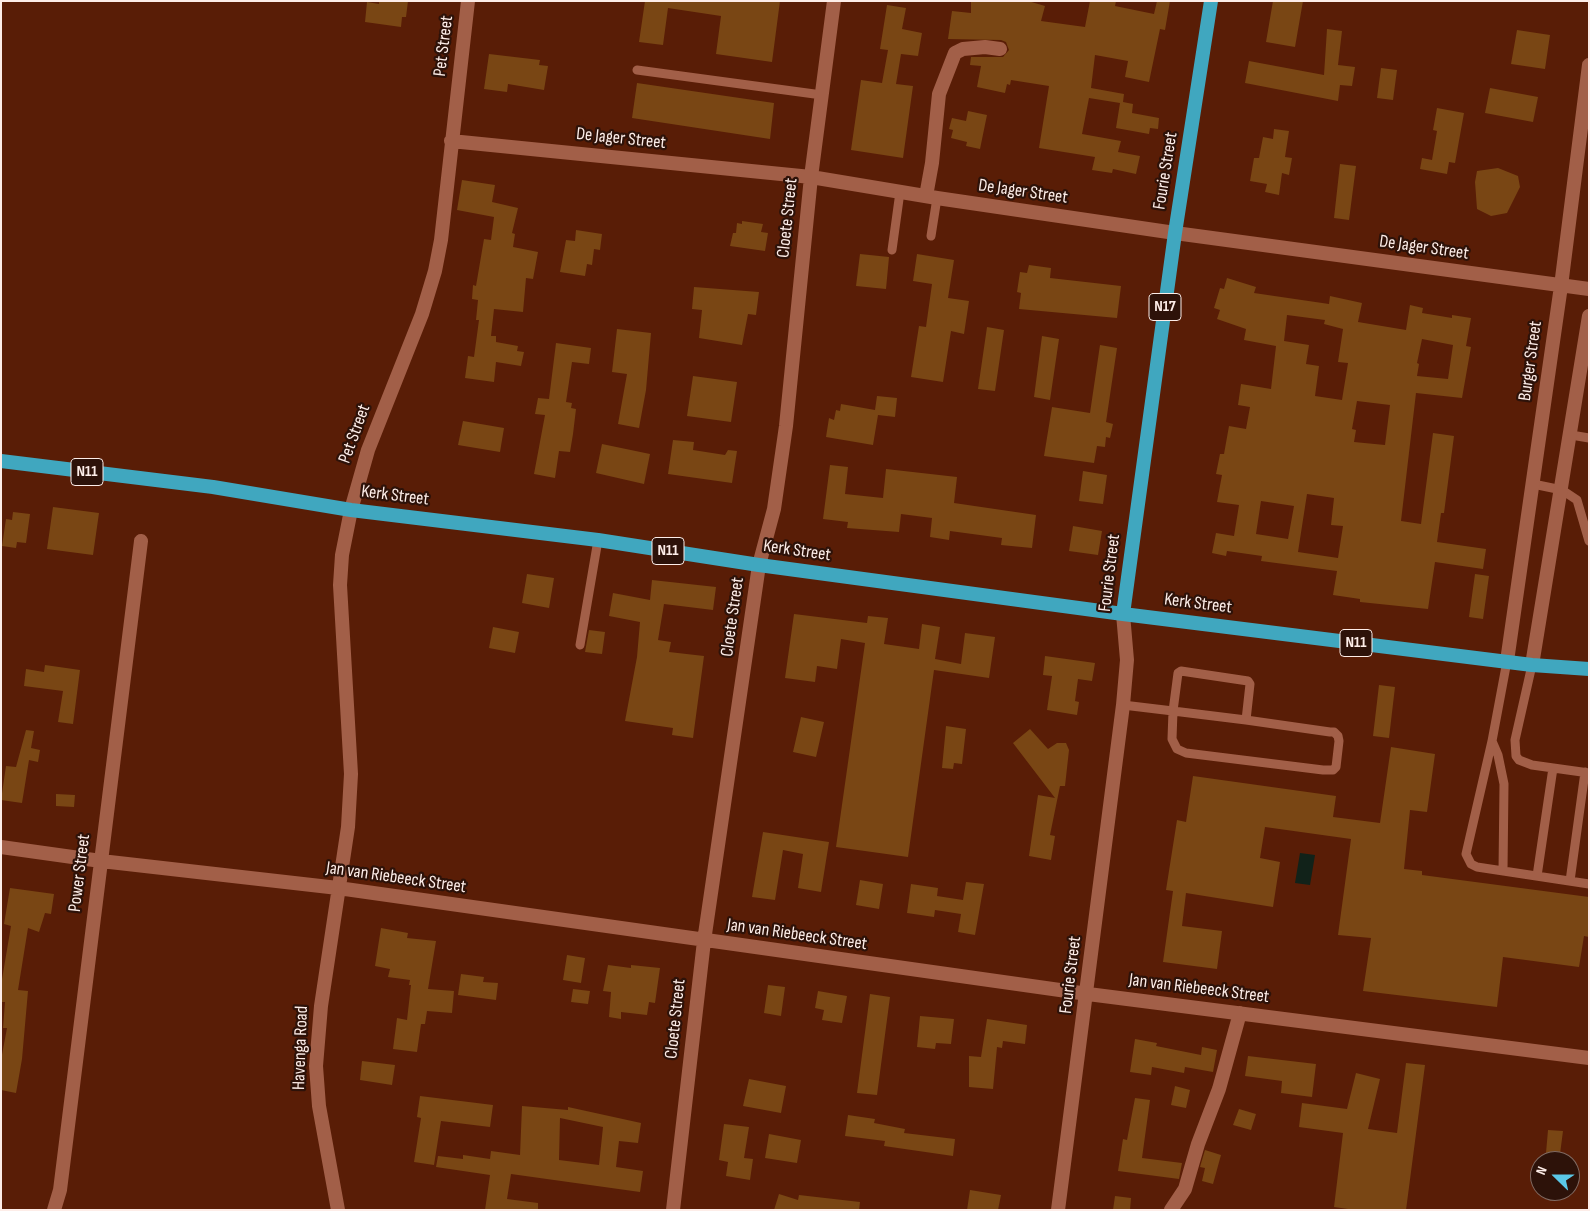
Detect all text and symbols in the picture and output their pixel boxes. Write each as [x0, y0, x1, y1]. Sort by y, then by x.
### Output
street label: Pet Street [430, 14, 458, 78]
street label: De Jager Street [575, 124, 667, 154]
street label: Fourie Street [1149, 131, 1183, 211]
street label: De Jager Street [977, 175, 1069, 209]
street label: Cloete Street [773, 177, 803, 259]
street label: De Jager Street [1378, 231, 1470, 265]
road number: N17 [1149, 294, 1181, 320]
street label: Burger Street [1515, 320, 1547, 402]
street label: Pet Street [334, 402, 376, 466]
road number: N11 [71, 458, 103, 486]
street label: Kerk Street [360, 481, 430, 511]
street label: Fourie Street [1095, 533, 1125, 613]
street label: Kerk Street [762, 536, 832, 566]
road number: N11 [652, 538, 684, 564]
street label: Cloete Street [717, 576, 749, 658]
street label: Kerk Street [1163, 589, 1233, 619]
road number: N11 [1340, 630, 1372, 656]
street label: Power Street [65, 833, 95, 913]
street label: Jan van Riebeeck Street [325, 857, 467, 899]
street label: Jan van Riebeeck Street [726, 914, 868, 956]
street label: Fourie Street [1056, 935, 1086, 1015]
street label: Jan van Riebeeck Street [1128, 970, 1270, 1008]
street label: Cloete Street [661, 978, 691, 1060]
street label: Havenga Road [289, 1005, 313, 1091]
north arrow [1530, 1151, 1580, 1201]
text: N [1532, 1164, 1551, 1177]

